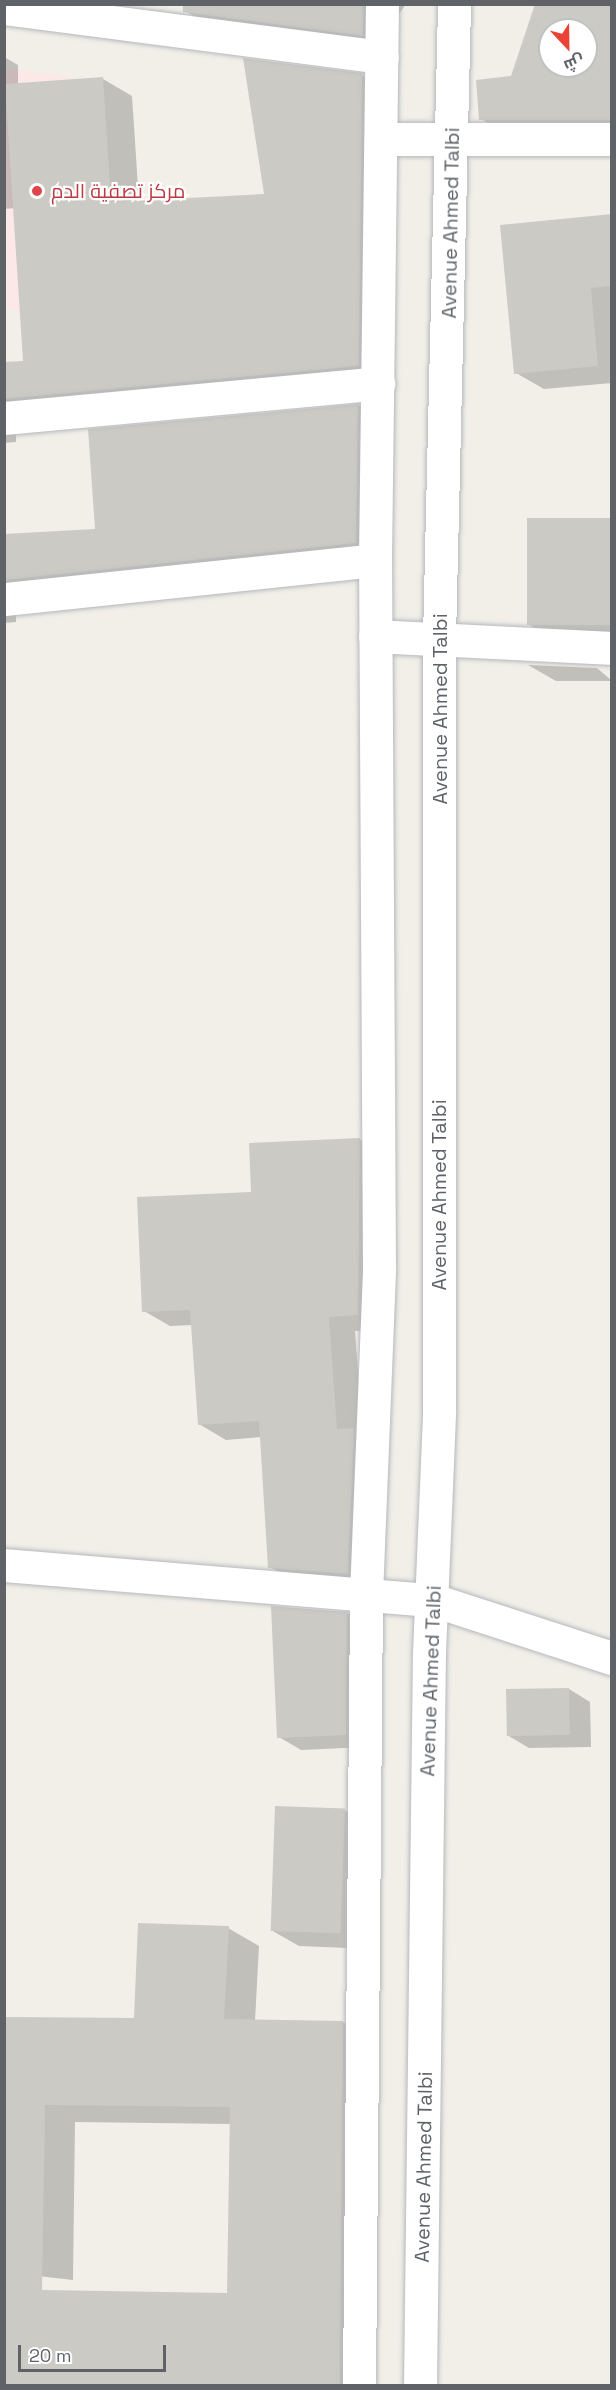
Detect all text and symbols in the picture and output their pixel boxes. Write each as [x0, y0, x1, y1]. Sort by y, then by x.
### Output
north arrow [538, 18, 598, 78]
text: ش [561, 50, 588, 77]
street label: Avenue Ahmed Talbi [437, 127, 465, 319]
place label: مركز تصفية الدم [51, 179, 185, 203]
marker: مركز تصفية الدم [28, 182, 46, 200]
street label: Avenue Ahmed Talbi [428, 613, 452, 805]
street label: Avenue Ahmed Talbi [427, 1099, 451, 1291]
street label: Avenue Ahmed Talbi [416, 1585, 446, 1777]
street label: Avenue Ahmed Talbi [410, 2071, 438, 2263]
scale bar [21, 2333, 170, 2371]
text: 20 m [29, 2344, 72, 2367]

